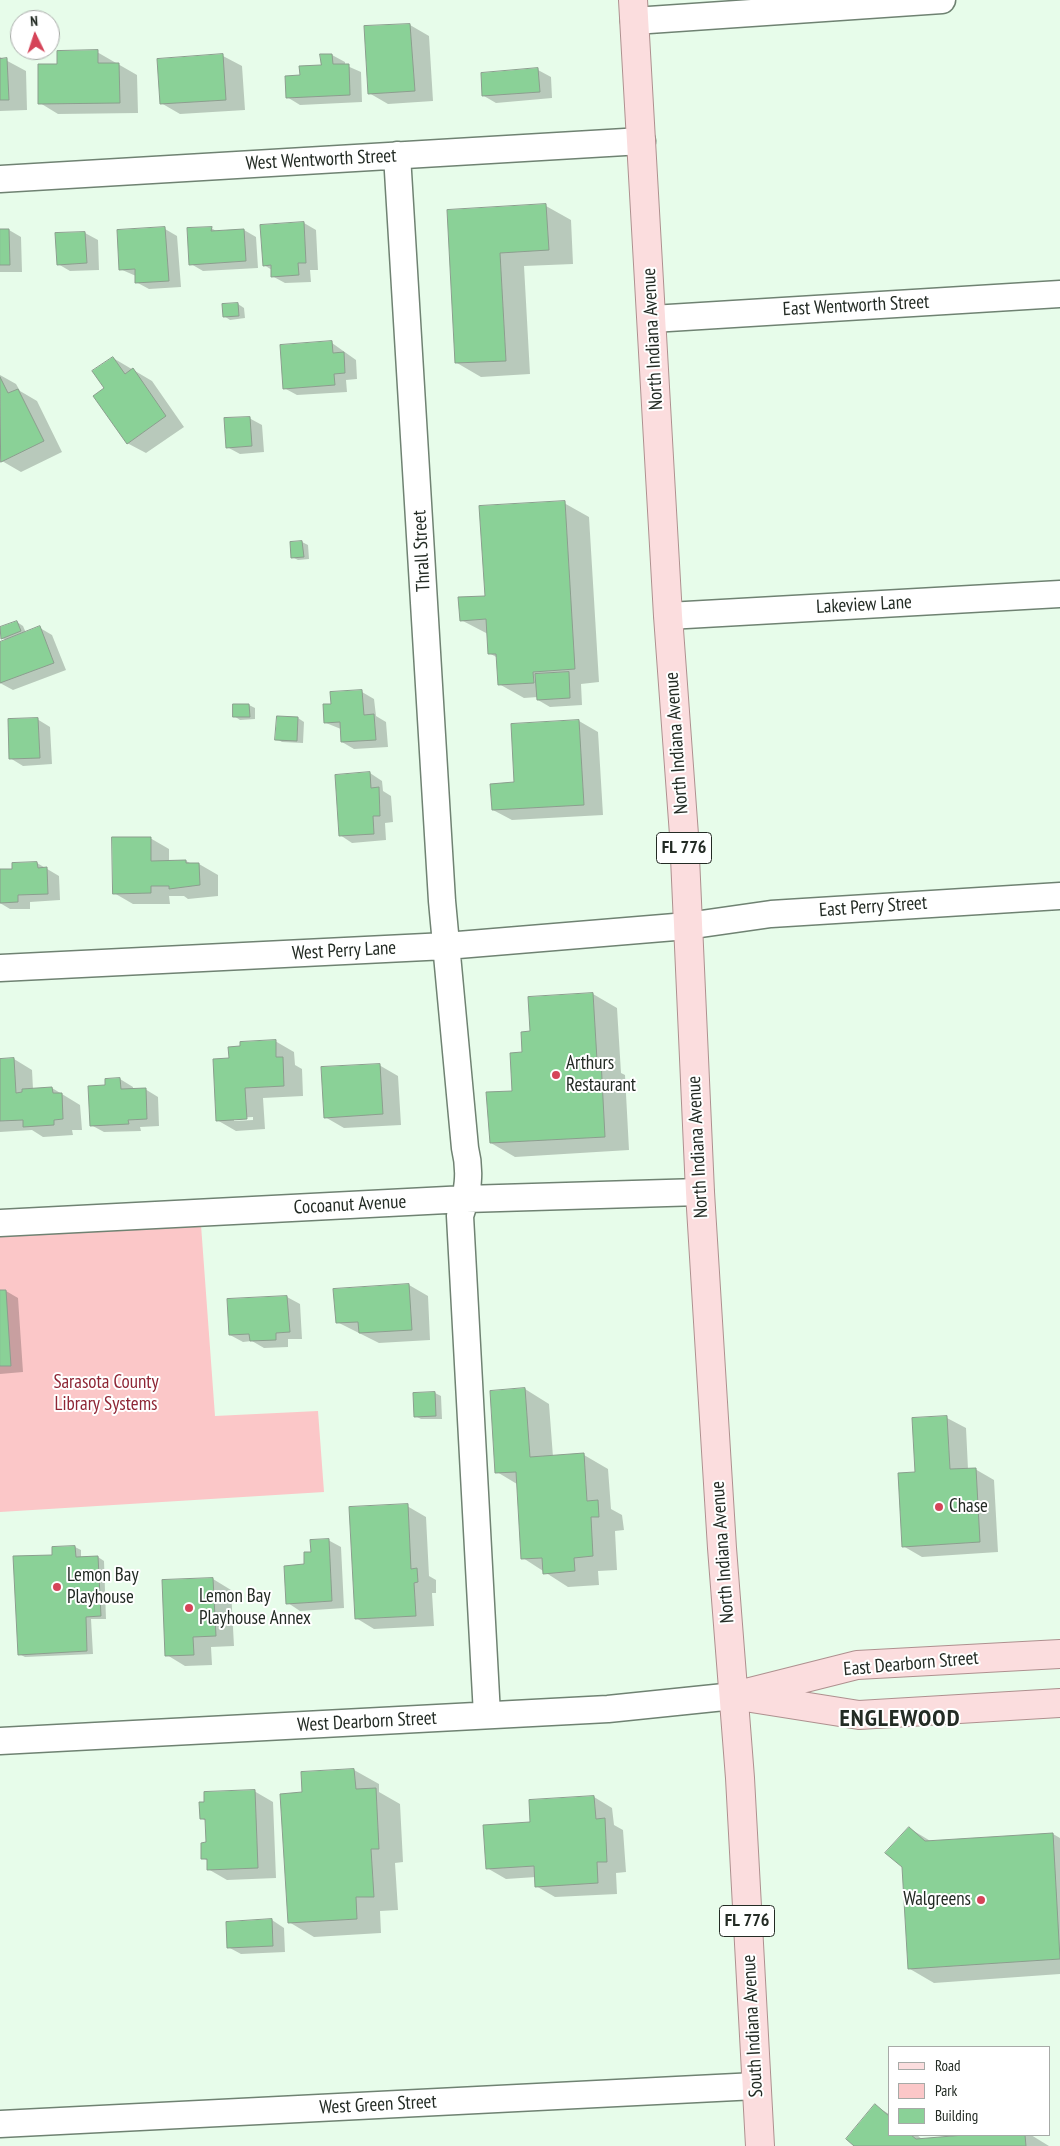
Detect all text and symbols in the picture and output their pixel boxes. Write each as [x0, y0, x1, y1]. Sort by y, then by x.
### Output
north arrow [10, 10, 60, 60]
text: N [30, 12, 38, 30]
street label: West Wentworth Street [245, 145, 397, 175]
street label: North Indiana Avenue [638, 267, 668, 411]
street label: East Wentworth Street [782, 291, 930, 321]
street label: Thrall Street [408, 510, 436, 592]
street label: Lakeview Lane [816, 591, 912, 619]
street label: North Indiana Avenue [661, 671, 693, 815]
road number: FL 776 [656, 832, 712, 864]
street label: East Perry Street [818, 892, 928, 922]
street label: West Perry Lane [291, 937, 397, 965]
place label: Arthurs Restaurant [566, 1053, 636, 1097]
marker: Arthurs Restaurant [550, 1069, 562, 1081]
street label: North Indiana Avenue [683, 1075, 713, 1219]
street label: Cocoanut Avenue [293, 1191, 407, 1219]
park label: Sarasota County Library Systems [53, 1372, 159, 1416]
street label: North Indiana Avenue [707, 1480, 739, 1624]
place label: Chase [949, 1496, 988, 1518]
marker: Chase [933, 1501, 945, 1513]
place label: Lemon Bay Playhouse [67, 1565, 139, 1609]
marker: Lemon Bay Playhouse [51, 1581, 63, 1593]
place label: Lemon Bay Playhouse Annex [199, 1586, 311, 1630]
marker: Lemon Bay Playhouse Annex [183, 1602, 195, 1614]
street label: East Dearborn Street [843, 1647, 979, 1681]
district label: ENGLEWOOD [838, 1705, 962, 1733]
street label: West Dearborn Street [297, 1707, 437, 1737]
place label: Walgreens [903, 1889, 971, 1911]
marker: Walgreens [975, 1894, 987, 1906]
road number: FL 776 [720, 1905, 774, 1936]
street label: South Indiana Avenue [738, 1954, 768, 2098]
legend [888, 2046, 1050, 2136]
text: Road [935, 2056, 961, 2075]
text: Park [935, 2081, 957, 2100]
street label: West Green Street [319, 2091, 437, 2119]
text: Building [935, 2106, 978, 2125]

